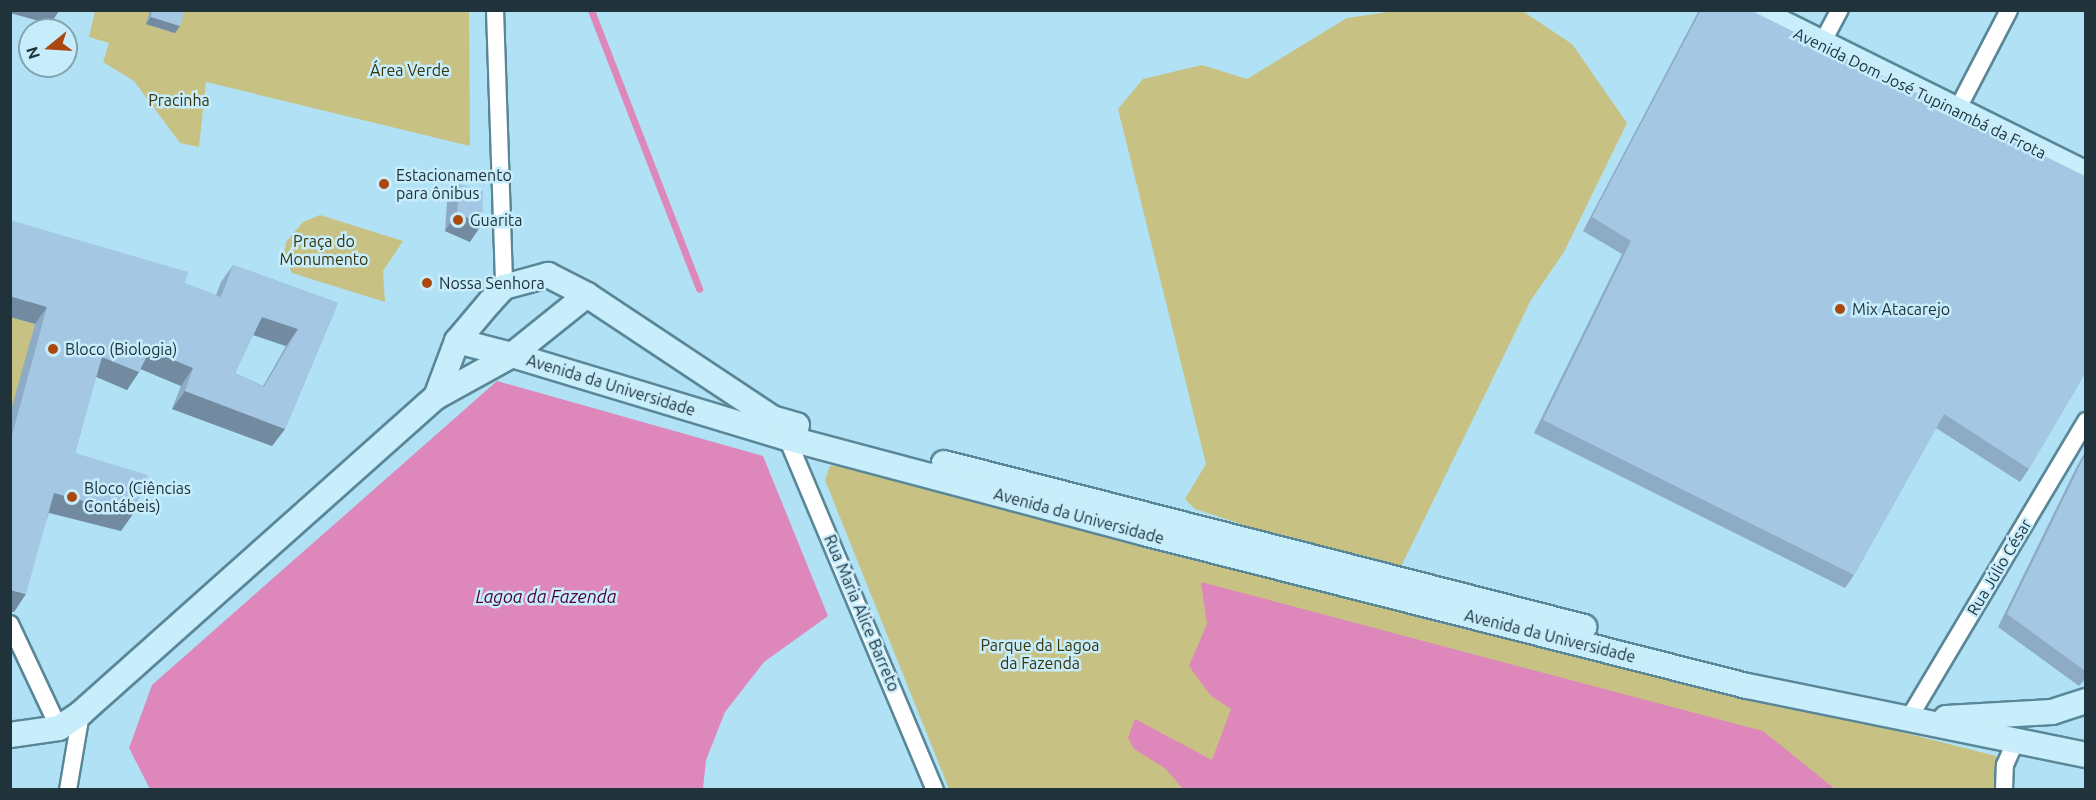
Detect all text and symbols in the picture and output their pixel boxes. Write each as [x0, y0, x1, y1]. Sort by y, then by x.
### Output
north arrow [18, 18, 78, 78]
street label: Avenida Dom José Tupinambá da Frota [1791, 23, 2049, 163]
text: N [22, 44, 43, 61]
park label: Área Verde [370, 60, 450, 80]
park label: Pracinha [148, 90, 210, 110]
place label: Estacionamento para ônibus [396, 165, 512, 203]
marker: Estacionamento para ônibus [377, 177, 391, 191]
place label: Guarita [470, 210, 522, 230]
marker: Guarita [451, 213, 465, 227]
park label: Praça do Monumento [280, 231, 368, 269]
place label: Nossa Senhora [439, 273, 545, 293]
marker: Nossa Senhora [420, 276, 434, 290]
place label: Mix Atacarejo [1852, 299, 1950, 319]
marker: Mix Atacarejo [1833, 302, 1847, 316]
place label: Bloco (Biologia) [65, 339, 177, 359]
marker: Bloco (Biologia) [46, 342, 60, 356]
street label: Avenida da Universidade [524, 350, 698, 420]
place label: Bloco (Ciências Contábeis) [84, 478, 191, 516]
street label: Avenida da Universidade [992, 484, 1166, 548]
marker: Bloco (Ciências Contábeis) [65, 490, 79, 504]
street label: Rua Júlio César [1963, 515, 2035, 619]
street label: Rua Maria Alice Barreto [820, 532, 904, 694]
water label: Lagoa da Fazenda [476, 585, 616, 607]
street label: Avenida da Universidade [1463, 605, 1637, 667]
park label: Parque da Lagoa da Fazenda [980, 635, 1100, 673]

